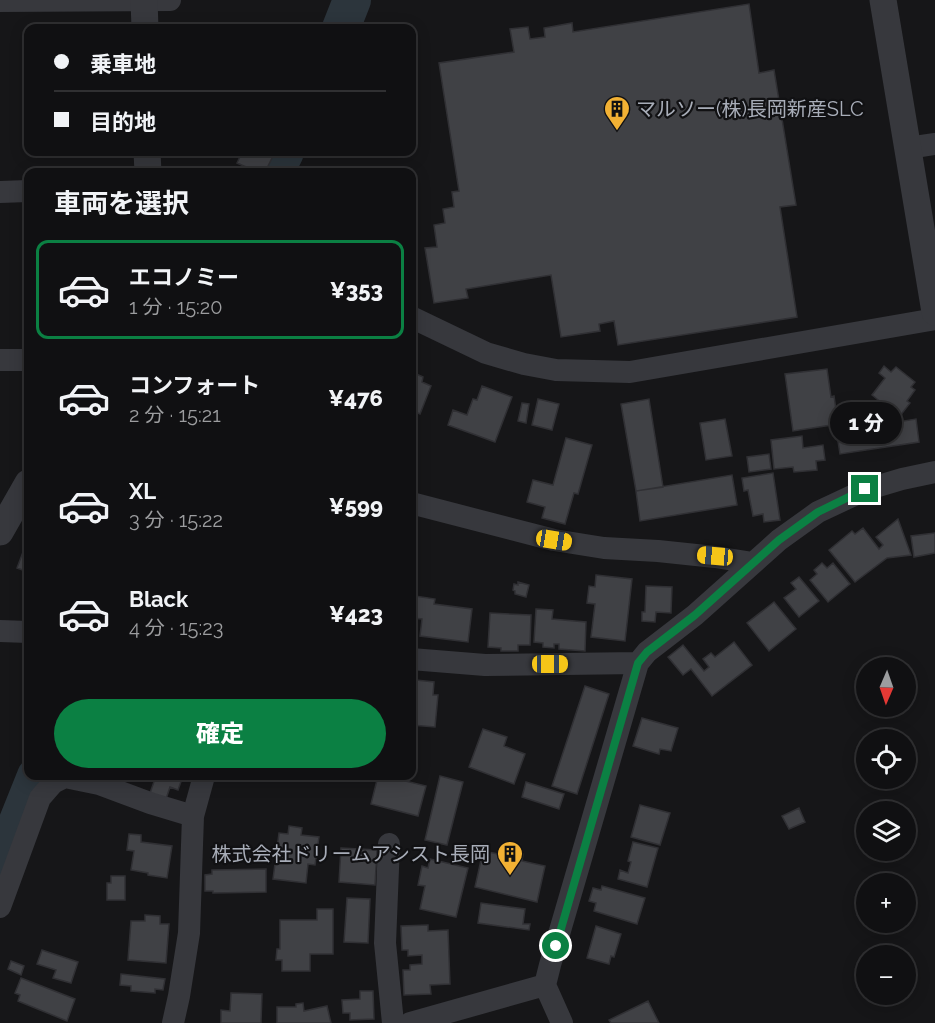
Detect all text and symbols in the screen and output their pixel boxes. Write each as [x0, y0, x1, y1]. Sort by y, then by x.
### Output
text: 乗車地 [90, 51, 156, 77]
building icon: マルソー(株)長岡新産SLC [602, 94, 632, 132]
place label: マルソー(株)長岡新産SLC [636, 97, 864, 121]
text: 目的地 [90, 109, 156, 135]
text: 車両を選択 [54, 188, 189, 219]
icon: car [57, 263, 111, 317]
text: エコノミー [129, 264, 239, 290]
text: ¥353 [330, 277, 383, 303]
text: 1 分 · 15:20 [129, 295, 223, 319]
icon: car [57, 371, 111, 425]
text: コンフォート [129, 372, 260, 398]
text: ¥476 [328, 385, 383, 411]
callout: 1 分 [829, 402, 901, 444]
text: 2 分 · 15:21 [129, 403, 221, 427]
text: 1 分 [848, 411, 884, 435]
route end [851, 475, 878, 502]
text: XL [129, 478, 156, 504]
icon: car [57, 479, 111, 533]
text: ¥599 [329, 493, 383, 519]
text: 3 分 · 15:22 [129, 508, 223, 532]
car [535, 528, 573, 552]
car [696, 545, 734, 567]
text: Black [129, 586, 188, 612]
icon: car [57, 587, 111, 641]
text: ¥423 [329, 601, 383, 627]
text: 4 分 · 15:23 [129, 616, 223, 640]
car [532, 655, 568, 673]
north arrow [856, 657, 916, 717]
map controls [856, 657, 916, 1005]
button: 確定 [54, 699, 386, 768]
button: locate [856, 729, 916, 789]
button: layers [856, 801, 916, 861]
building icon: 株式会社ドリームアシスト長岡 [495, 839, 525, 877]
place label: 株式会社ドリームアシスト長岡 [211, 842, 490, 866]
button: + [856, 873, 916, 933]
route start [542, 932, 569, 959]
button: − [856, 945, 916, 1005]

